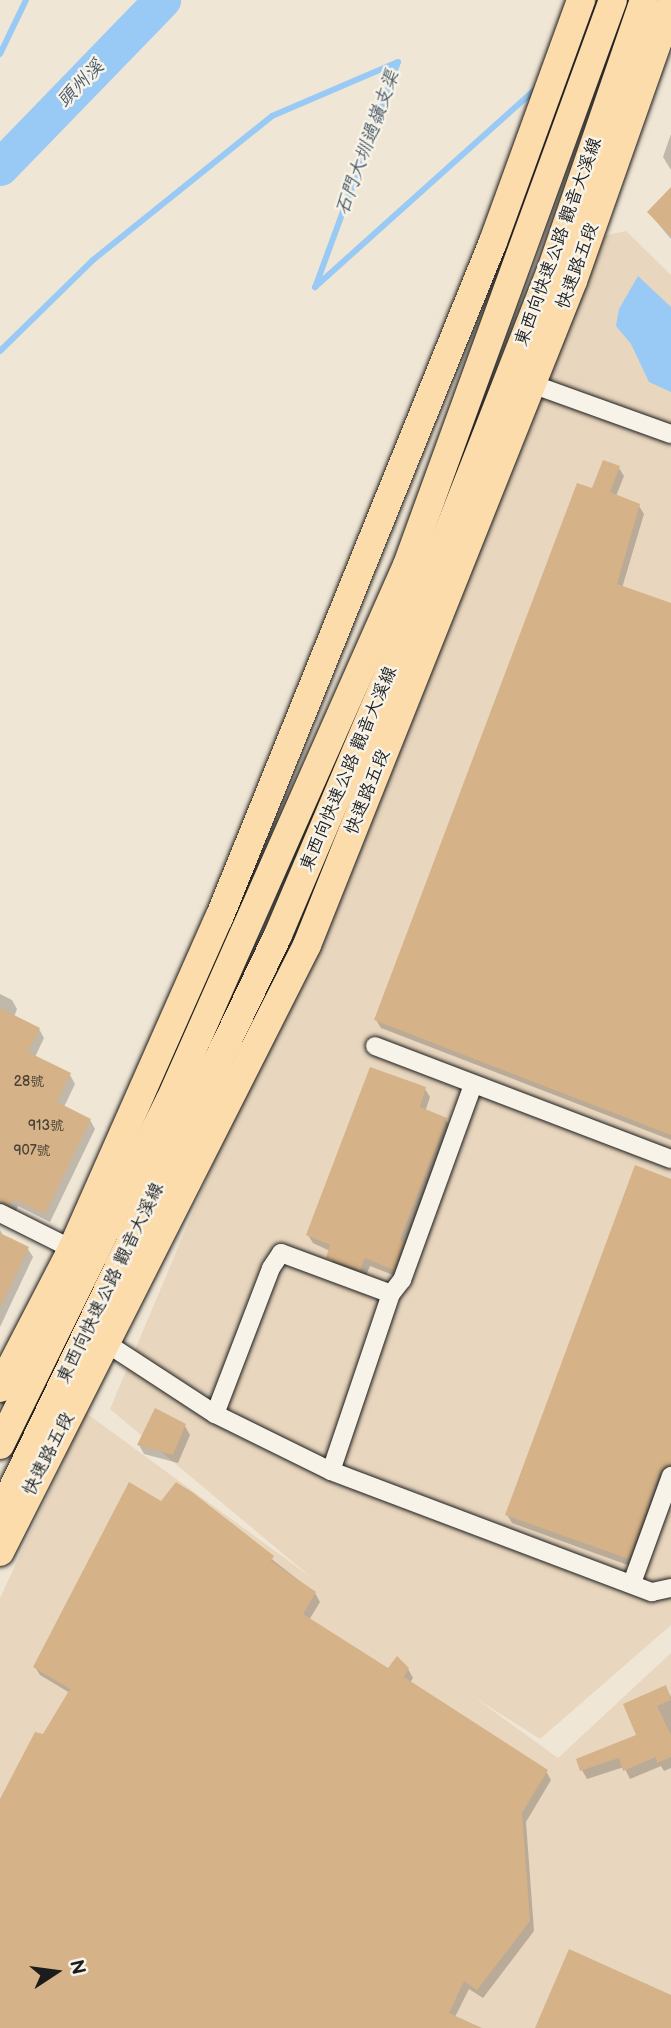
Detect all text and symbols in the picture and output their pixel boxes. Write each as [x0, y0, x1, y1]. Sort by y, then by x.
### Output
water label: 頭州溪 [53, 56, 109, 112]
water label: 石門大圳過嶺支渠 [331, 68, 405, 218]
street label: 東西向快速公路 觀音大溪線 [511, 135, 607, 349]
street label: 快速路五段 [552, 220, 604, 312]
street label: 東西向快速公路 觀音大溪線 [296, 663, 402, 875]
street label: 快速路五段 [341, 746, 395, 838]
house number: 28號 [14, 1074, 44, 1090]
house number: 913號 [28, 1118, 64, 1134]
house number: 907號 [13, 1143, 51, 1159]
street label: 東西向快速公路 觀音大溪線 [53, 1179, 169, 1387]
street label: 快速路五段 [19, 1409, 79, 1499]
north arrow [21, 1937, 91, 2007]
text: N [64, 1958, 90, 1977]

